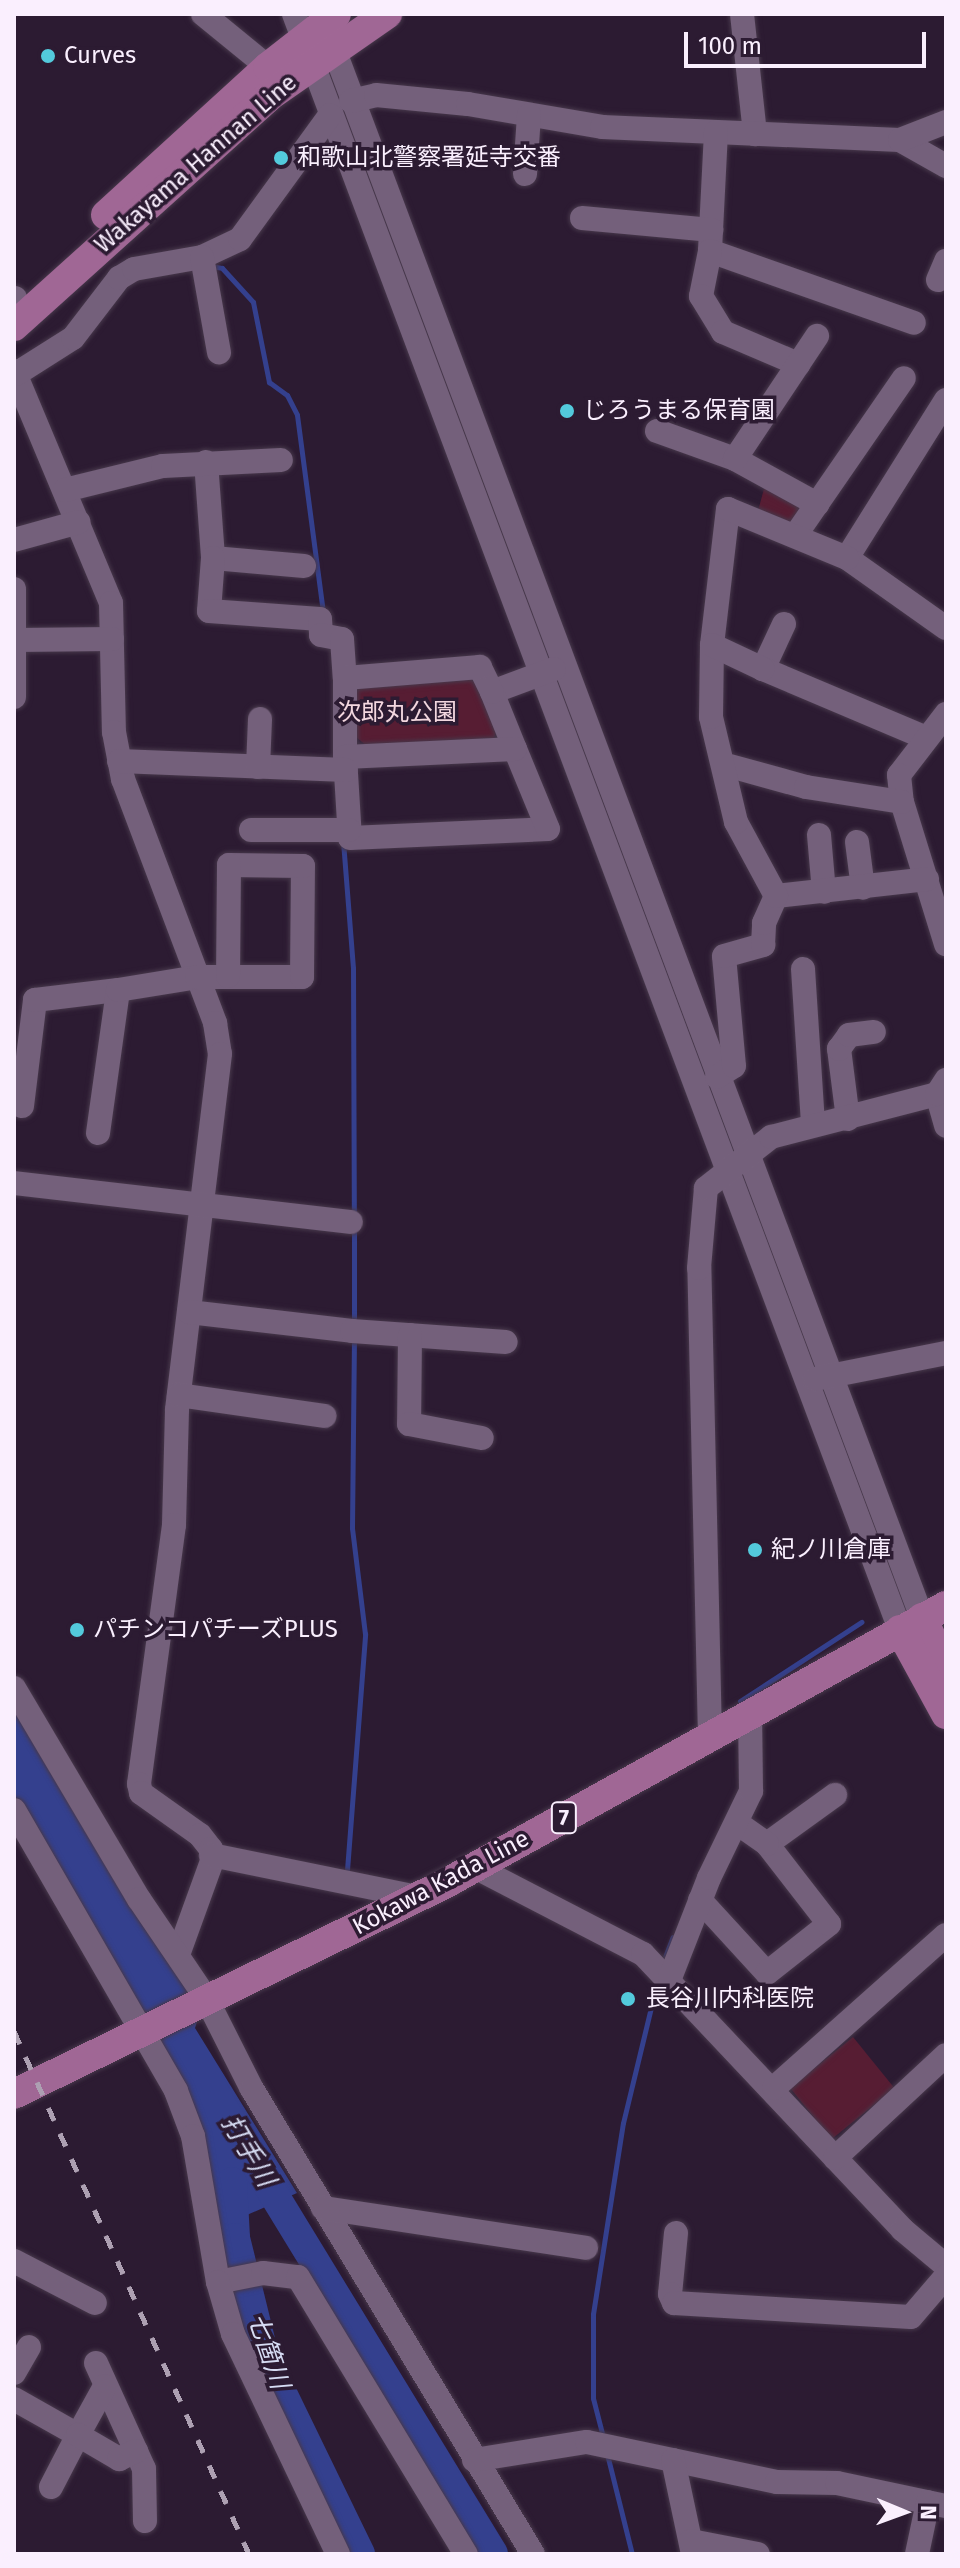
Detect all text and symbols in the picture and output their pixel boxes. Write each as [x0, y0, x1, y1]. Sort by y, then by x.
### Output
scale bar [688, 16, 930, 66]
text: 100 m [698, 32, 762, 60]
place label: Curves [64, 42, 136, 70]
marker: Curves [39, 47, 57, 65]
street label: Wakayama Hannan Line [89, 68, 303, 260]
place label: 和歌山北警察署延寺交番 [297, 144, 561, 172]
marker: 和歌山北警察署延寺交番 [272, 149, 290, 167]
place label: じろうまる保育園 [583, 397, 775, 425]
marker: じろうまる保育園 [558, 402, 576, 420]
park label: 次郎丸公園 [337, 699, 457, 727]
place label: 紀ノ川倉庫 [771, 1536, 891, 1564]
marker: 紀ノ川倉庫 [746, 1541, 764, 1559]
place label: パチンコパチーズPLUS [93, 1616, 339, 1644]
marker: パチンコパチーズPLUS [68, 1621, 86, 1639]
road number: 7 [550, 1800, 578, 1836]
street label: Kokawa Kada Line [348, 1824, 534, 1942]
place label: 長谷川内科医院 [646, 1985, 814, 2013]
marker: 長谷川内科医院 [617, 1988, 639, 2010]
water label: 打手川 [215, 2110, 281, 2192]
water label: 七箇川 [241, 2309, 295, 2393]
north arrow [864, 2472, 944, 2552]
text: N [915, 2505, 942, 2520]

